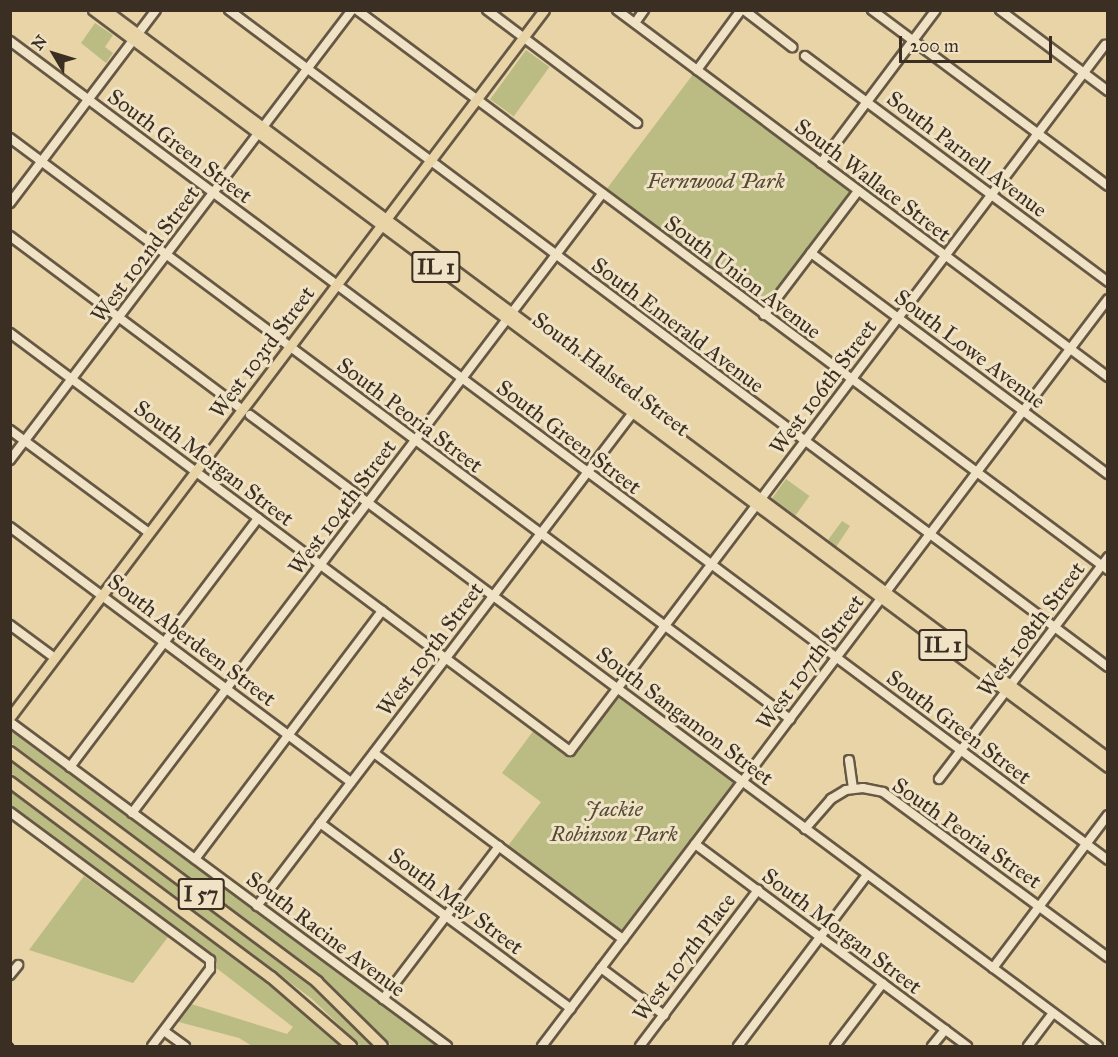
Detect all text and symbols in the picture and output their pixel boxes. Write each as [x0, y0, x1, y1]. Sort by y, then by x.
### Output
north arrow [24, 24, 84, 84]
scale bar [902, 24, 1055, 62]
text: N [28, 31, 51, 54]
text: 200 m [910, 35, 959, 57]
street label: South Green Street [103, 83, 257, 209]
street label: South Parnell Avenue [882, 85, 1052, 223]
street label: South Wallace Street [790, 113, 956, 247]
park label: Fernwood Park [647, 168, 785, 194]
street label: West 102nd Street [85, 180, 205, 328]
street label: South Union Avenue [660, 210, 826, 344]
road number: IL 1 [410, 249, 462, 285]
street label: South Emerald Avenue [587, 252, 769, 398]
street label: West 103rd Street [204, 281, 320, 423]
street label: South Lowe Avenue [889, 284, 1051, 414]
street label: South Halsted Street [527, 306, 695, 442]
street label: West 106th Street [764, 314, 882, 460]
street label: South Peoria Street [332, 352, 488, 478]
street label: South Green Street [492, 374, 646, 500]
street label: South Morgan Street [129, 394, 299, 532]
street label: West 104th Street [282, 434, 402, 580]
street label: West 108th Street [972, 556, 1090, 702]
street label: South Aberdeen Street [103, 568, 281, 712]
street label: West 105th Street [371, 577, 489, 721]
street label: West 107th Street [751, 589, 869, 735]
road number: IL 1 [918, 627, 968, 663]
street label: South Sangamon Street [591, 641, 779, 791]
street label: South Green Street [882, 664, 1036, 790]
street label: South Peoria Street [887, 772, 1047, 894]
park label: Jackie Robinson Park [550, 795, 678, 846]
street label: South May Street [383, 842, 529, 960]
street label: South Morgan Street [757, 862, 927, 1000]
street label: South Racine Avenue [241, 866, 411, 1002]
road number: I 57 [177, 876, 225, 912]
street label: West 107th Place [627, 888, 741, 1026]

